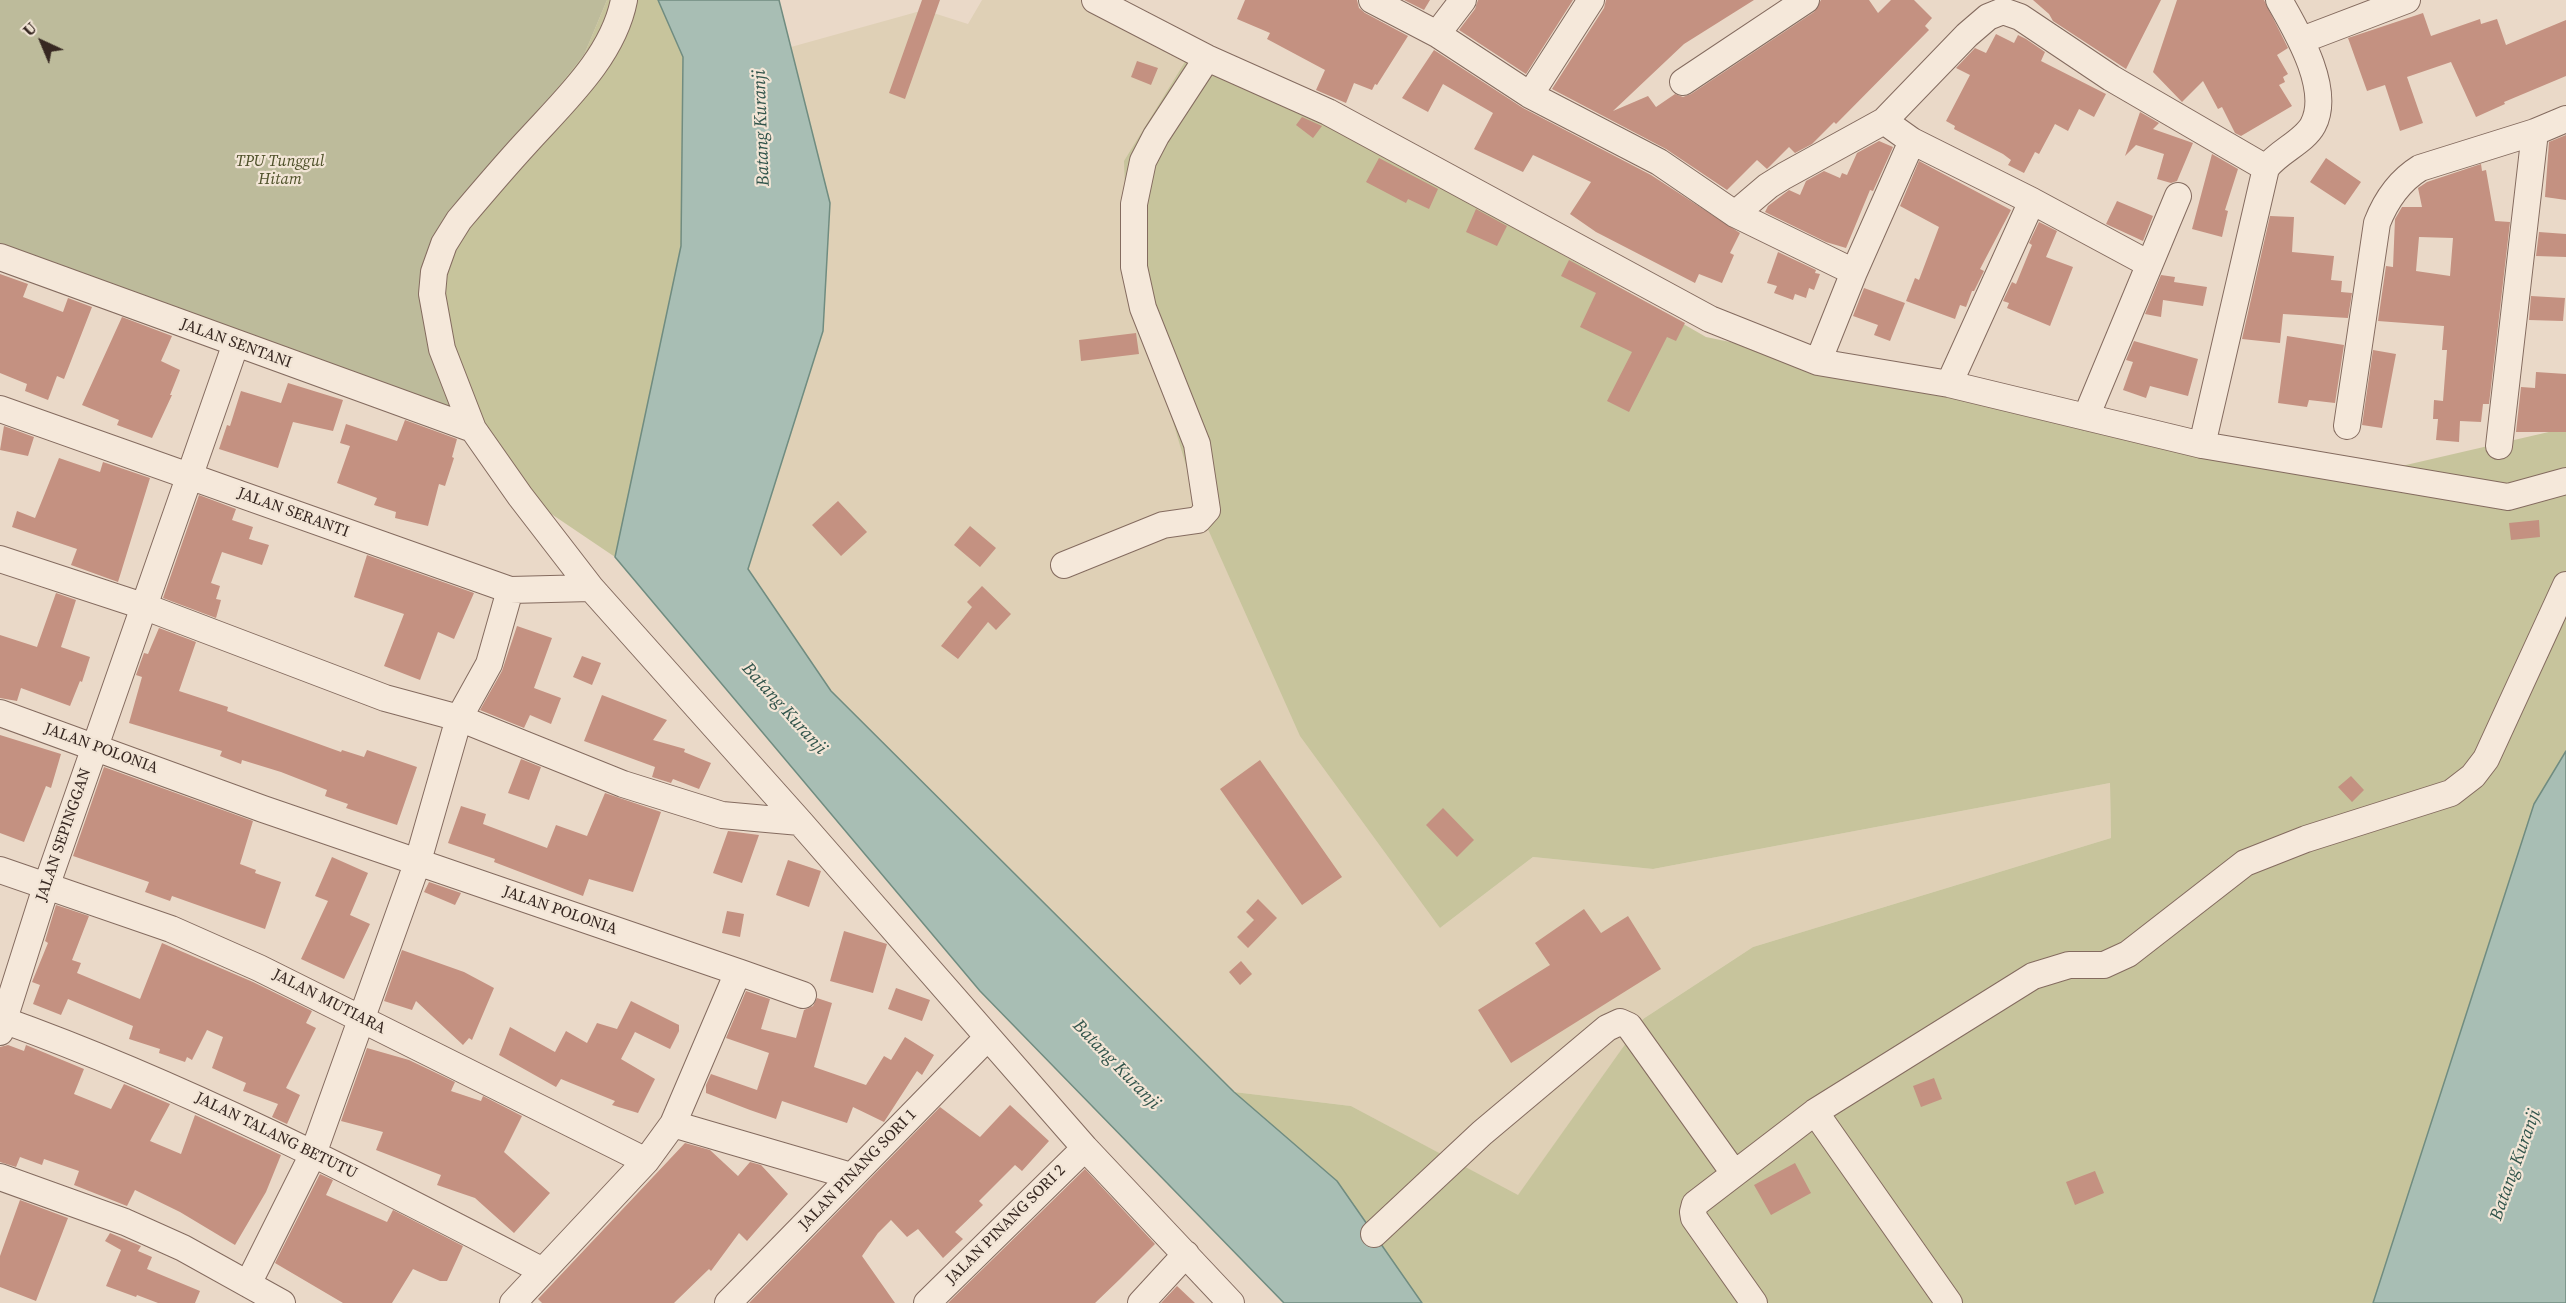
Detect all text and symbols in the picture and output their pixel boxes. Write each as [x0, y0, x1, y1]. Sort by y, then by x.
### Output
north arrow [12, 12, 72, 72]
text: U [18, 17, 41, 41]
water label: Batang Kuranji [749, 69, 775, 187]
park label: TPU Tunggul Hitam [236, 152, 324, 190]
street label: JALAN SENTANI [178, 315, 294, 373]
street label: JALAN SERANTI [235, 484, 351, 542]
water label: Batang Kuranji [737, 658, 831, 760]
street label: JALAN POLONIA [41, 719, 161, 779]
street label: JALAN SEPINGGAN [32, 766, 96, 904]
street label: JALAN POLONIA [500, 882, 620, 940]
street label: JALAN MUTIARA [269, 965, 389, 1039]
water label: Batang Kuranji [1068, 1016, 1164, 1114]
street label: JALAN TALANG BETUTU [192, 1088, 360, 1184]
street label: JALAN PINANG SORI 1 [795, 1105, 921, 1235]
water label: Batang Kuranji [2486, 1107, 2546, 1223]
street label: JALAN PINANG SORI 2 [942, 1161, 1070, 1289]

